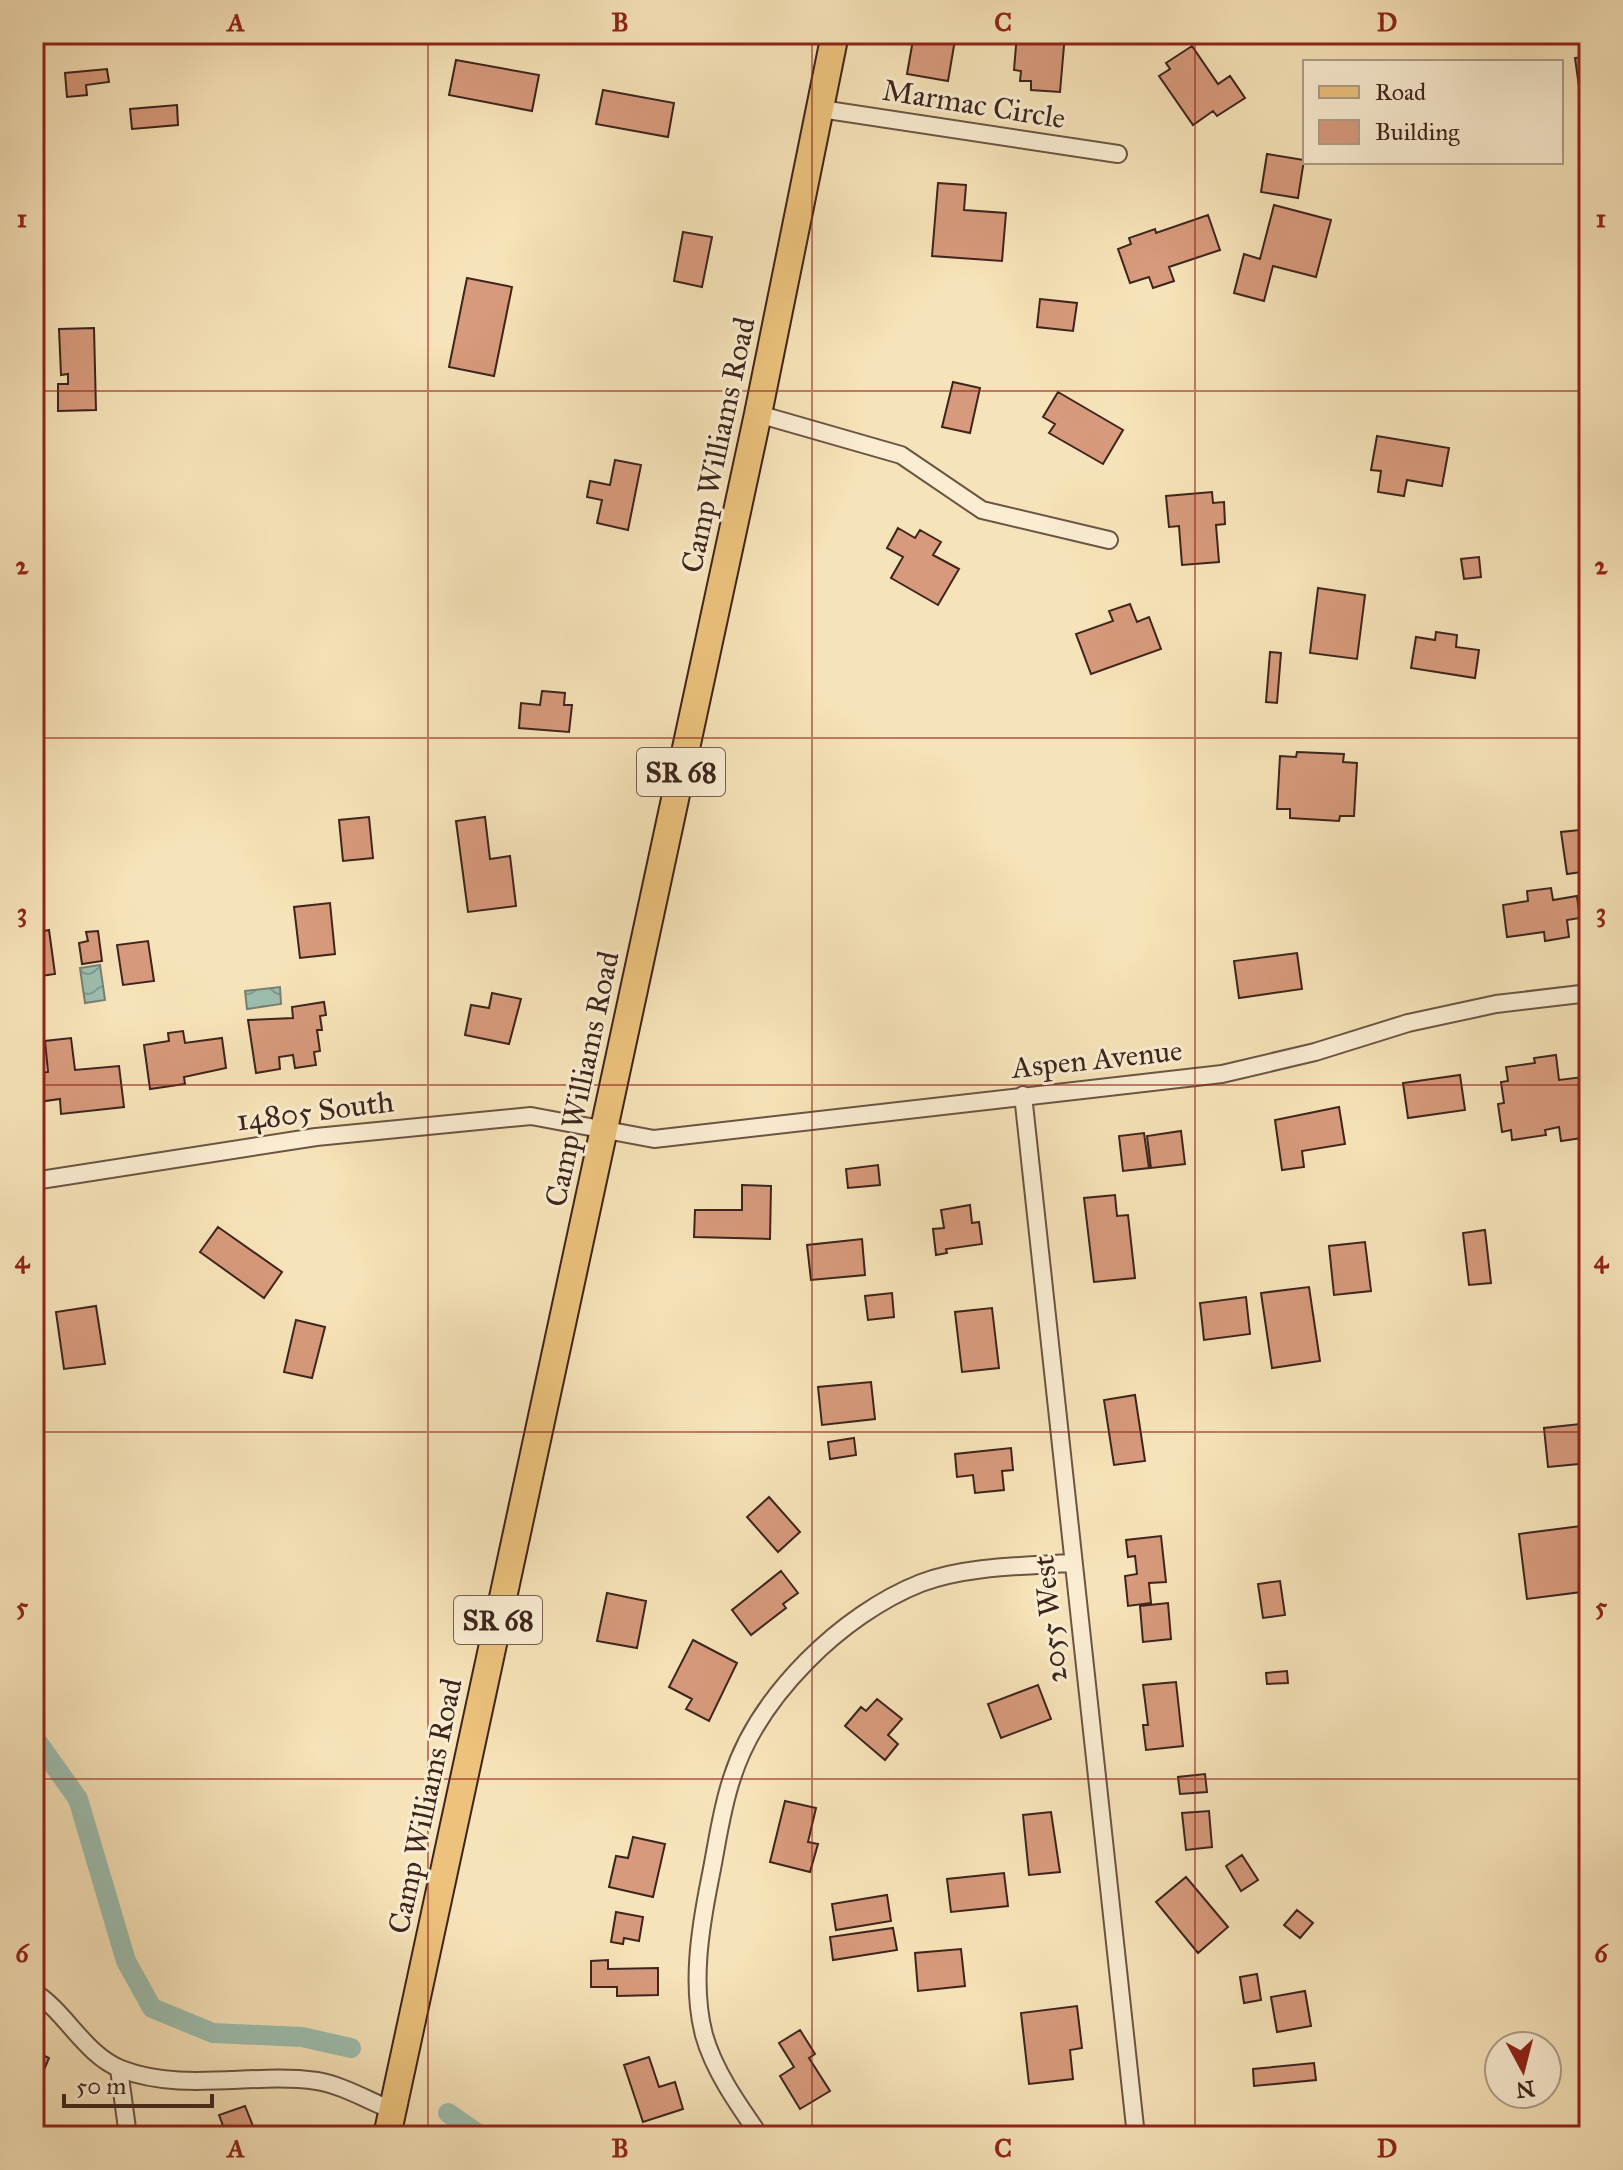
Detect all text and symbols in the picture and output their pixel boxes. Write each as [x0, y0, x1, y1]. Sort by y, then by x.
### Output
text: A [225, 6, 245, 38]
text: B [611, 6, 629, 38]
text: C [994, 6, 1012, 38]
text: D [1377, 6, 1397, 38]
legend [1303, 60, 1563, 164]
street label: Marmac Circle [880, 72, 1068, 136]
text: Road [1375, 77, 1426, 107]
text: Building [1375, 117, 1460, 147]
text: 1 [17, 202, 27, 234]
text: 1 [1596, 202, 1606, 234]
street label: Camp Williams Road [673, 314, 763, 576]
text: 2 [16, 549, 30, 581]
text: 2 [1595, 549, 1609, 581]
road number: SR 68 [637, 748, 725, 796]
text: 3 [17, 896, 27, 928]
text: 3 [1596, 896, 1606, 928]
street label: Camp Williams Road [537, 948, 627, 1210]
street label: Aspen Avenue [1008, 1032, 1184, 1086]
street label: 14805 South [234, 1083, 396, 1139]
text: 4 [15, 1243, 31, 1275]
text: 4 [1594, 1243, 1610, 1275]
street label: 2055 West [1025, 1553, 1075, 1684]
text: 5 [16, 1590, 29, 1622]
text: 5 [1595, 1590, 1608, 1622]
road number: SR 68 [454, 1596, 542, 1644]
street label: Camp Williams Road [380, 1675, 470, 1937]
text: 6 [15, 1937, 30, 1969]
text: 6 [1594, 1937, 1609, 1969]
north arrow [1483, 2030, 1563, 2110]
scale bar [64, 2058, 212, 2108]
text: 50 m [76, 2071, 126, 2101]
text: N [1514, 2075, 1536, 2104]
text: A [225, 2132, 245, 2164]
text: B [611, 2132, 629, 2164]
text: C [994, 2132, 1012, 2164]
text: D [1377, 2132, 1397, 2164]

